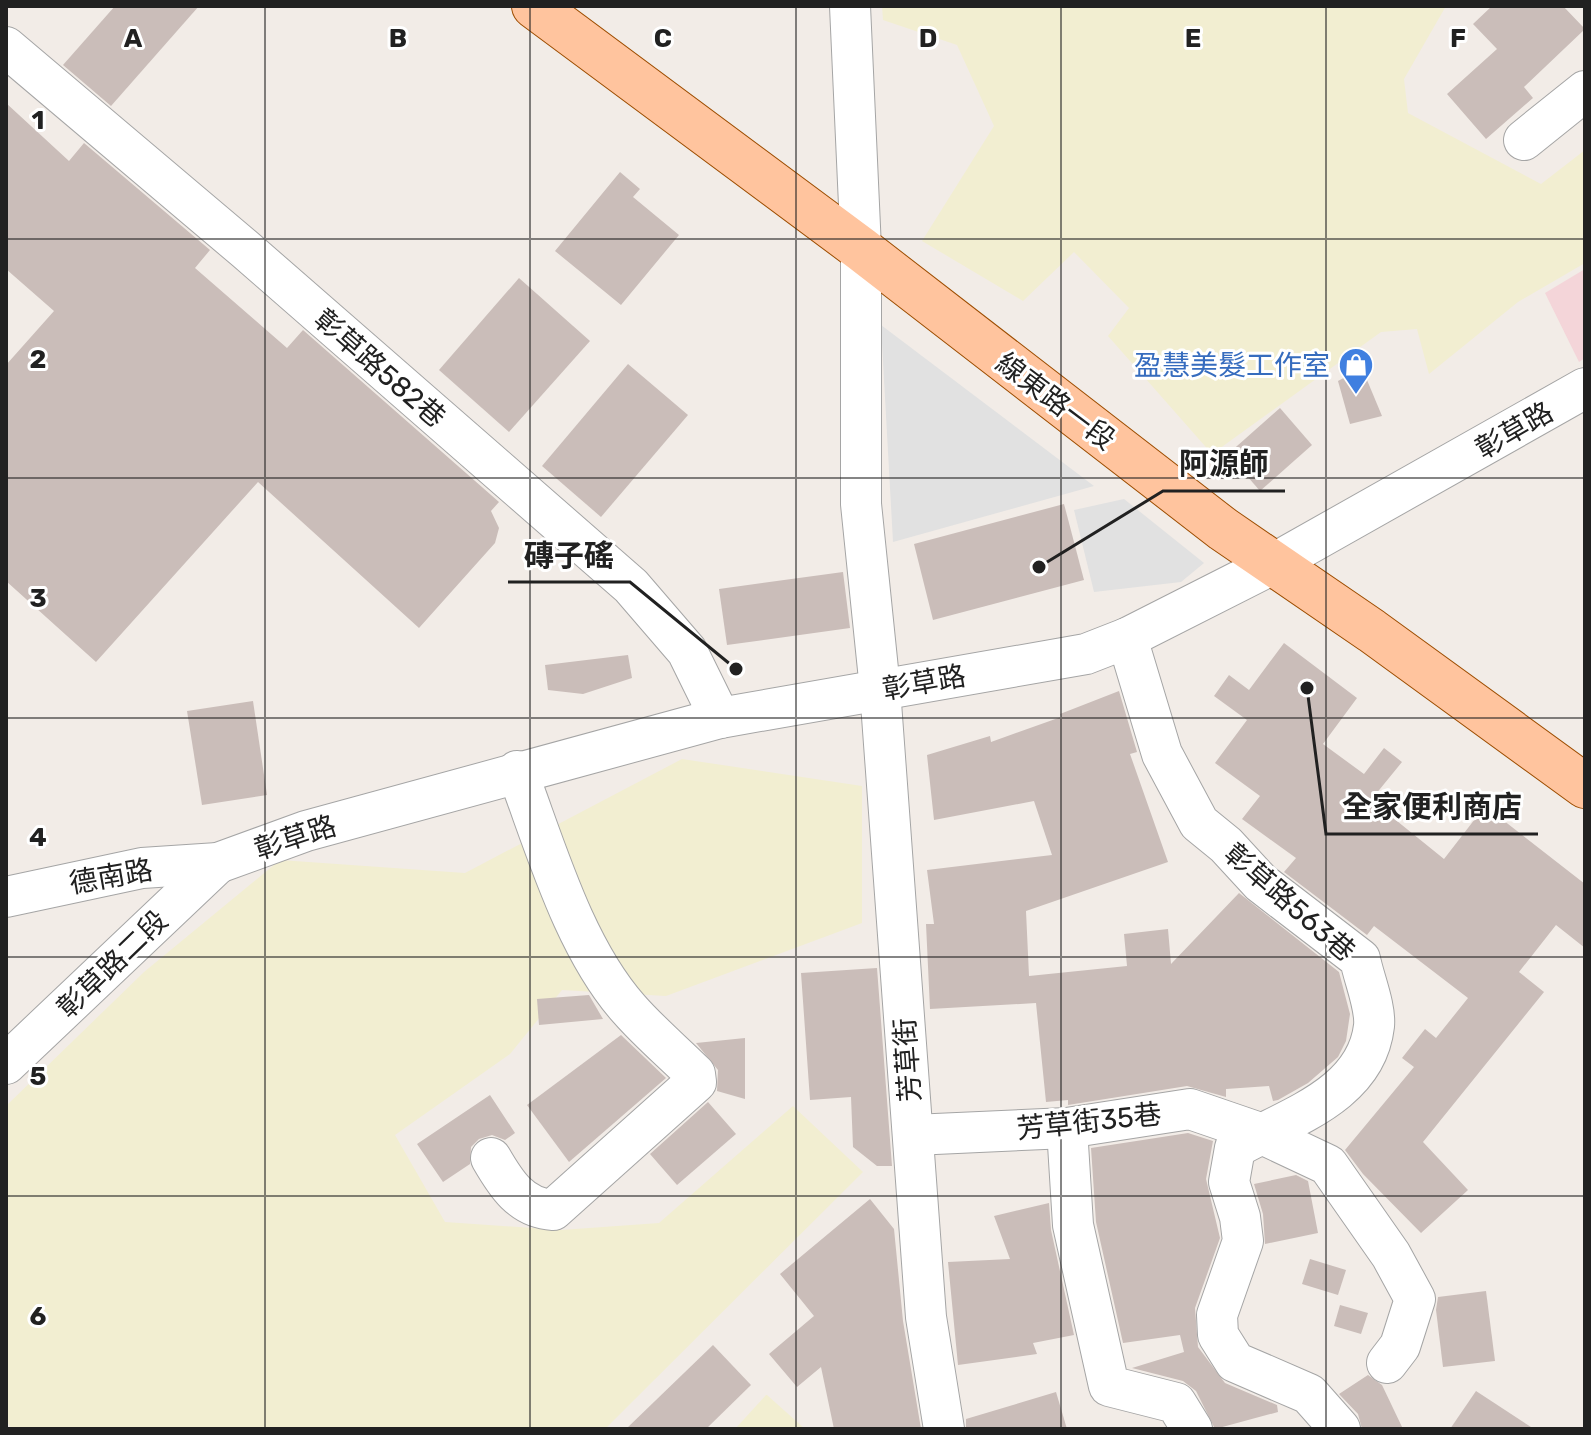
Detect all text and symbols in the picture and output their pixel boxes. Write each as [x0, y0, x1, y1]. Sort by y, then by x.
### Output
text: A [124, 23, 143, 54]
text: B [389, 23, 407, 54]
text: C [654, 23, 672, 54]
text: D [919, 23, 937, 54]
text: E [1185, 23, 1201, 54]
text: F [1450, 23, 1466, 54]
text: 1 [32, 105, 44, 136]
street label: 彰草路582巷 [307, 302, 452, 434]
text: 2 [30, 344, 46, 375]
street label: 線東路一段 [990, 346, 1122, 457]
shop icon: 盈慧美髮工作室 [1337, 346, 1375, 396]
place label: 盈慧美髮工作室 [1134, 349, 1330, 382]
street label: 彰草路 [1470, 395, 1559, 466]
callout: 阿源師 [1163, 437, 1285, 491]
text: 阿源師 [1179, 446, 1269, 482]
callout: 磚子磘 [508, 528, 630, 582]
text: 磚子磘 [524, 538, 614, 574]
text: 3 [29, 583, 47, 614]
street label: 彰草路 [880, 659, 968, 706]
callout: 全家便利商店 [1326, 780, 1538, 834]
text: 全家便利商店 [1342, 789, 1522, 825]
street label: 彰草路 [250, 809, 340, 866]
text: 4 [29, 822, 47, 853]
street label: 彰草路563巷 [1218, 837, 1362, 968]
street label: 德南路 [67, 853, 155, 900]
street label: 彰草路二段 [51, 904, 174, 1025]
street label: 芳草街 [888, 1017, 927, 1103]
text: 5 [30, 1061, 46, 1092]
street label: 芳草街35巷 [1015, 1097, 1163, 1146]
text: 6 [30, 1301, 47, 1332]

